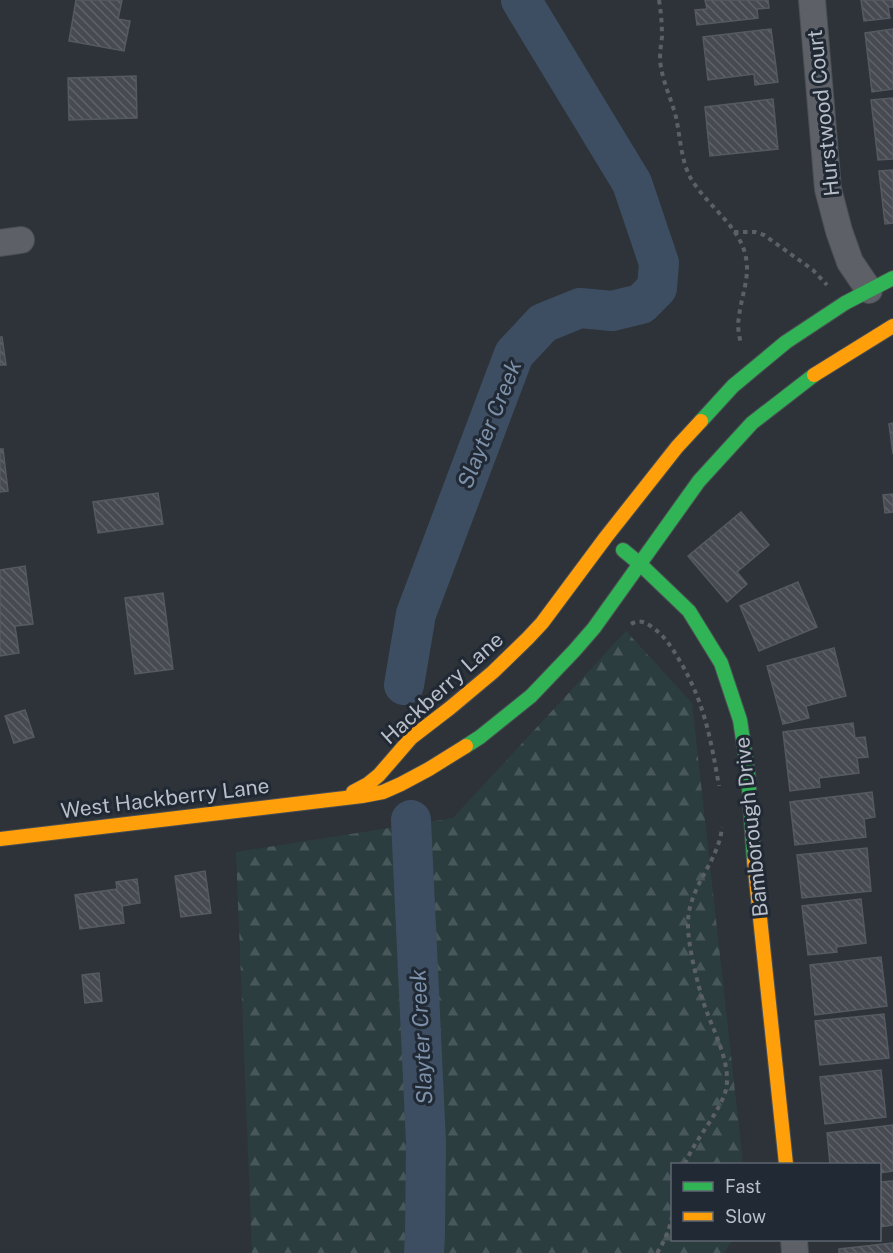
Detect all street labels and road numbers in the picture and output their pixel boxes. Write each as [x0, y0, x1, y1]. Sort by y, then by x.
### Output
street label: Hurstwood Court [802, 28, 844, 198]
street label: Hackberry Lane [376, 627, 508, 749]
street label: Bamborough Drive [729, 736, 773, 918]
street label: West Hackberry Lane [59, 773, 271, 823]

